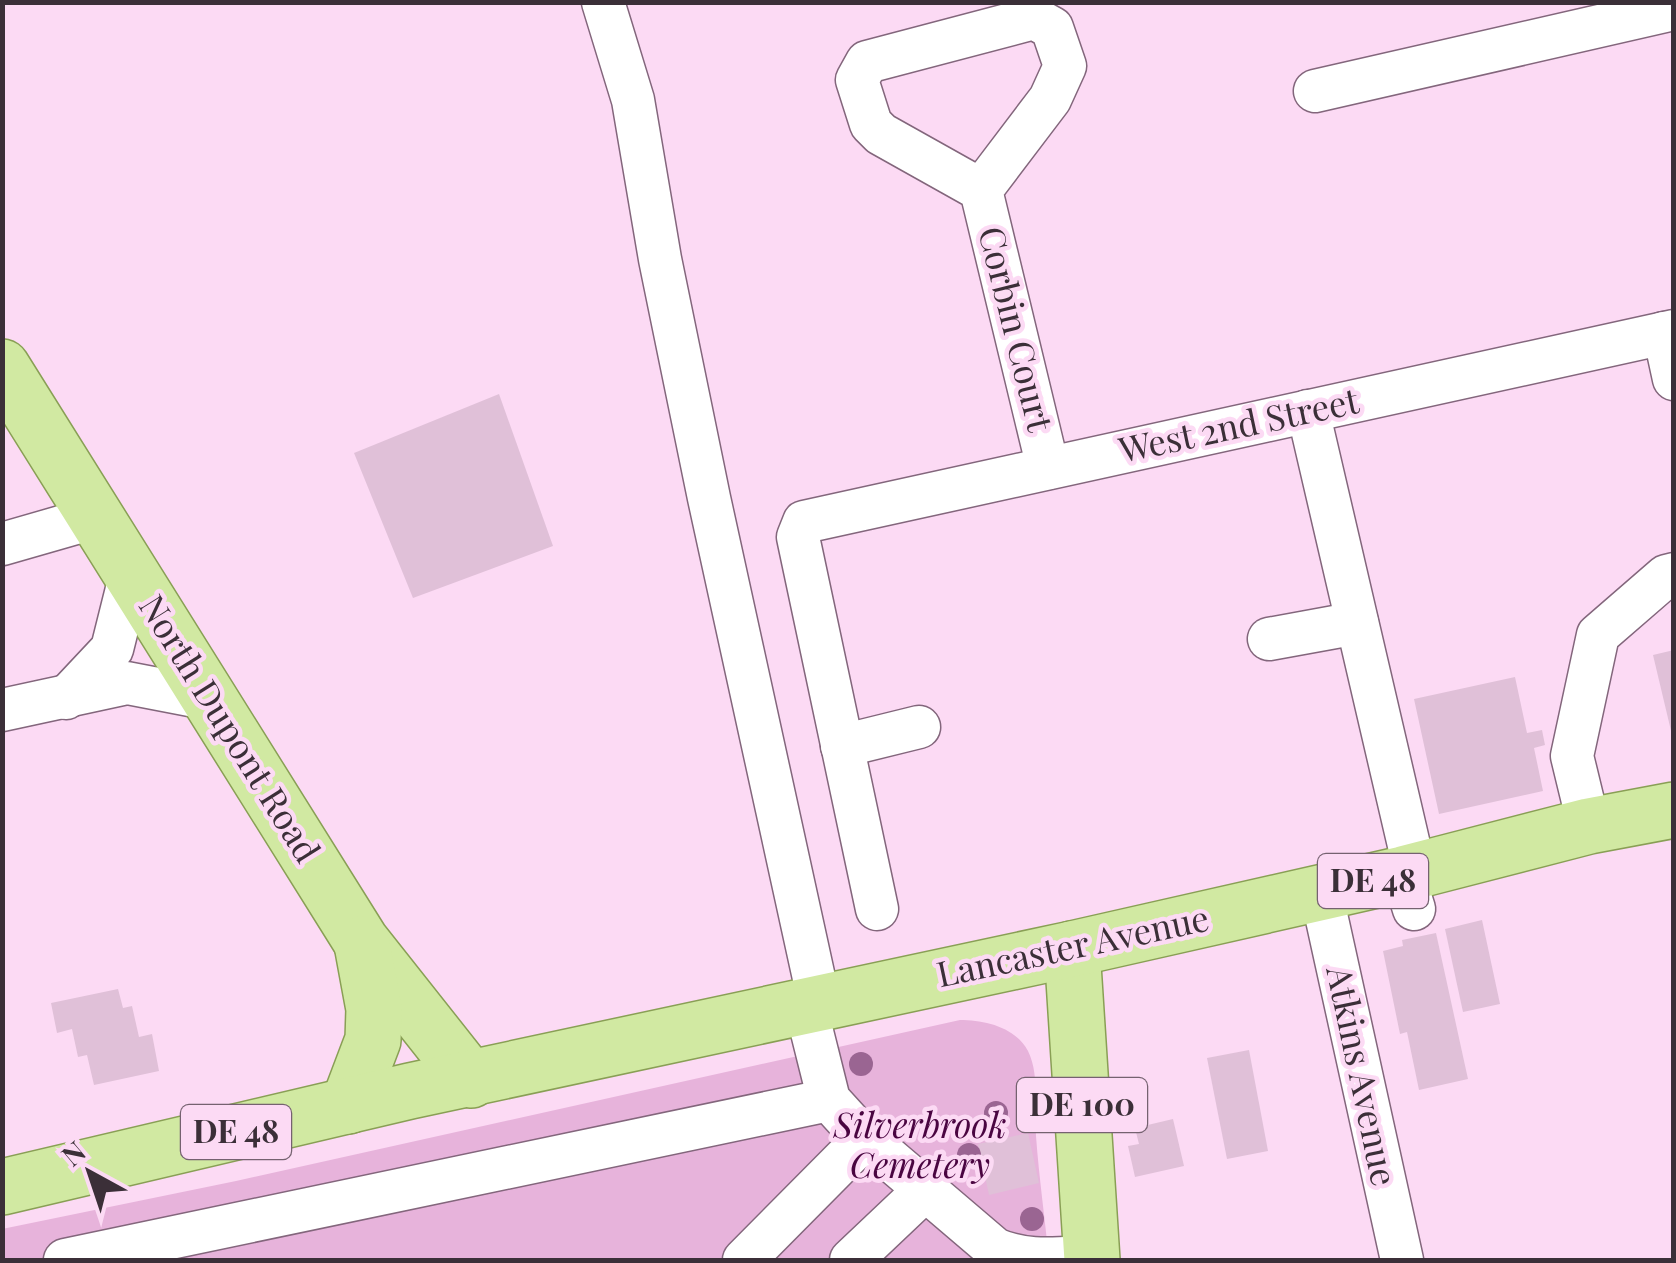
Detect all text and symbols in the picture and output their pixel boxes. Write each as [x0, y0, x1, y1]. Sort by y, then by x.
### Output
street label: Corbin Court [969, 221, 1066, 436]
street label: West 2nd Street [1113, 375, 1363, 472]
street label: North Dupont Road [130, 585, 332, 870]
road number: DE 48 [1318, 854, 1428, 908]
street label: Lancaster Avenue [932, 893, 1213, 996]
street label: Atkins Avenue [1317, 960, 1410, 1190]
road number: DE 100 [1017, 1078, 1147, 1132]
park label: Silverbrook Cemetery [833, 1100, 1006, 1187]
road number: DE 48 [181, 1105, 291, 1159]
north arrow [40, 1123, 140, 1223]
text: N [53, 1132, 93, 1173]

